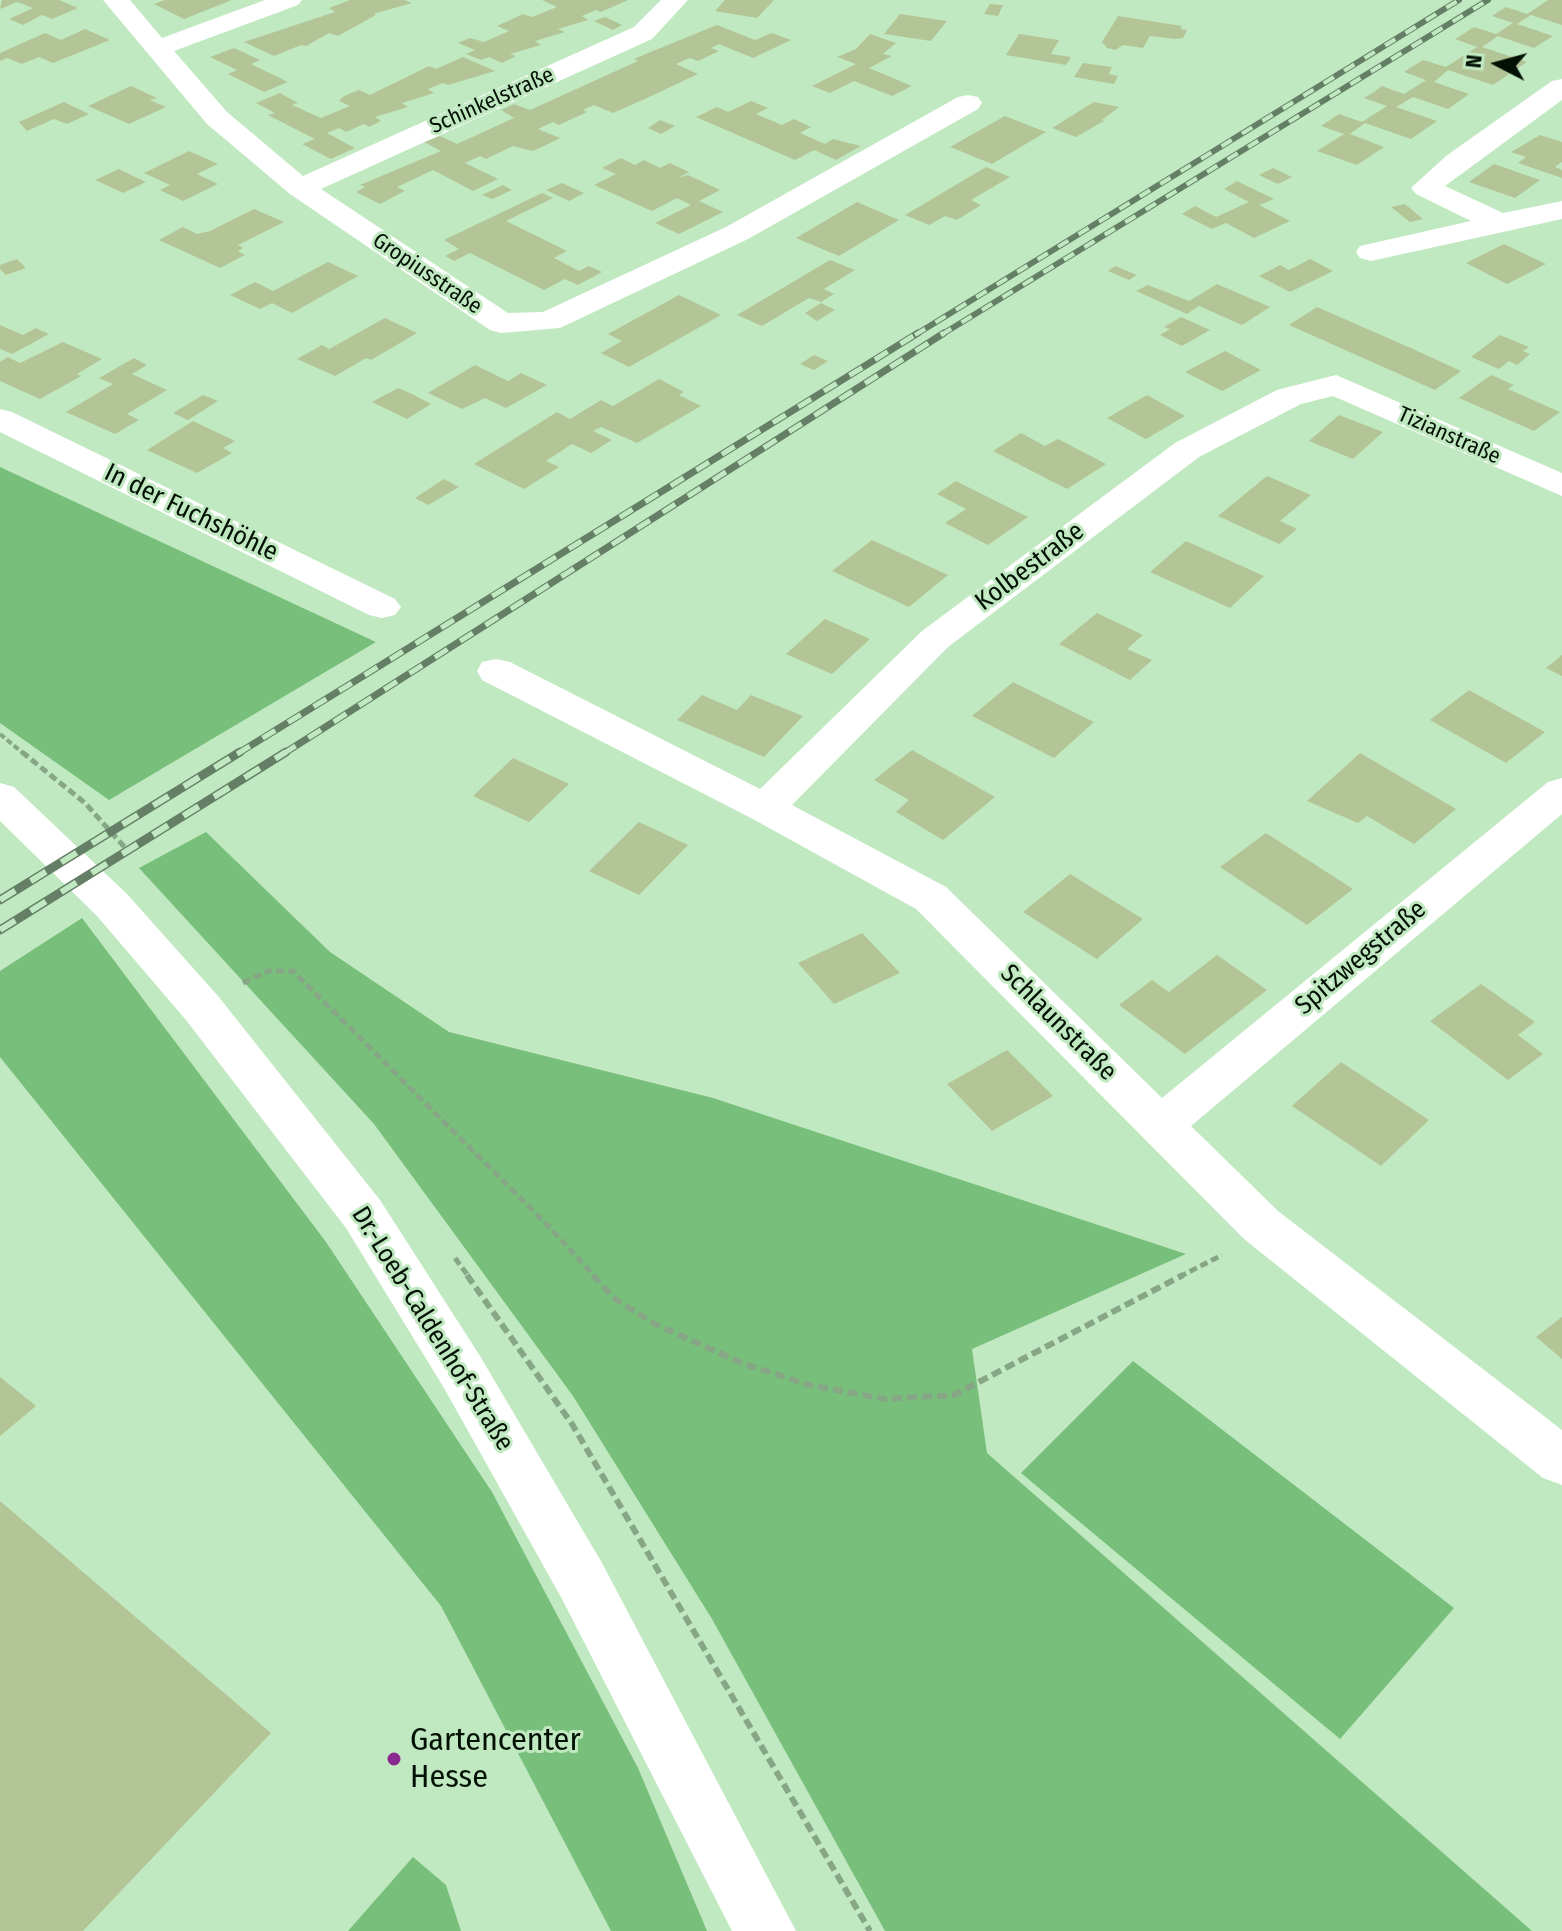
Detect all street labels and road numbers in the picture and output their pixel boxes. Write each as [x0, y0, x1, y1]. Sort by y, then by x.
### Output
street label: Schinkelstraße [426, 62, 558, 140]
street label: Gropiusstraße [367, 228, 487, 320]
street label: Tizianstraße [1394, 402, 1504, 470]
street label: In der Fuchshöhle [99, 458, 283, 568]
street label: Kolbestraße [970, 516, 1090, 618]
street label: Spitzwegstraße [1289, 894, 1433, 1022]
street label: Schlaunstraße [993, 958, 1123, 1088]
street label: Dr.-Loeb-Caldenhof-Straße [344, 1201, 520, 1457]

